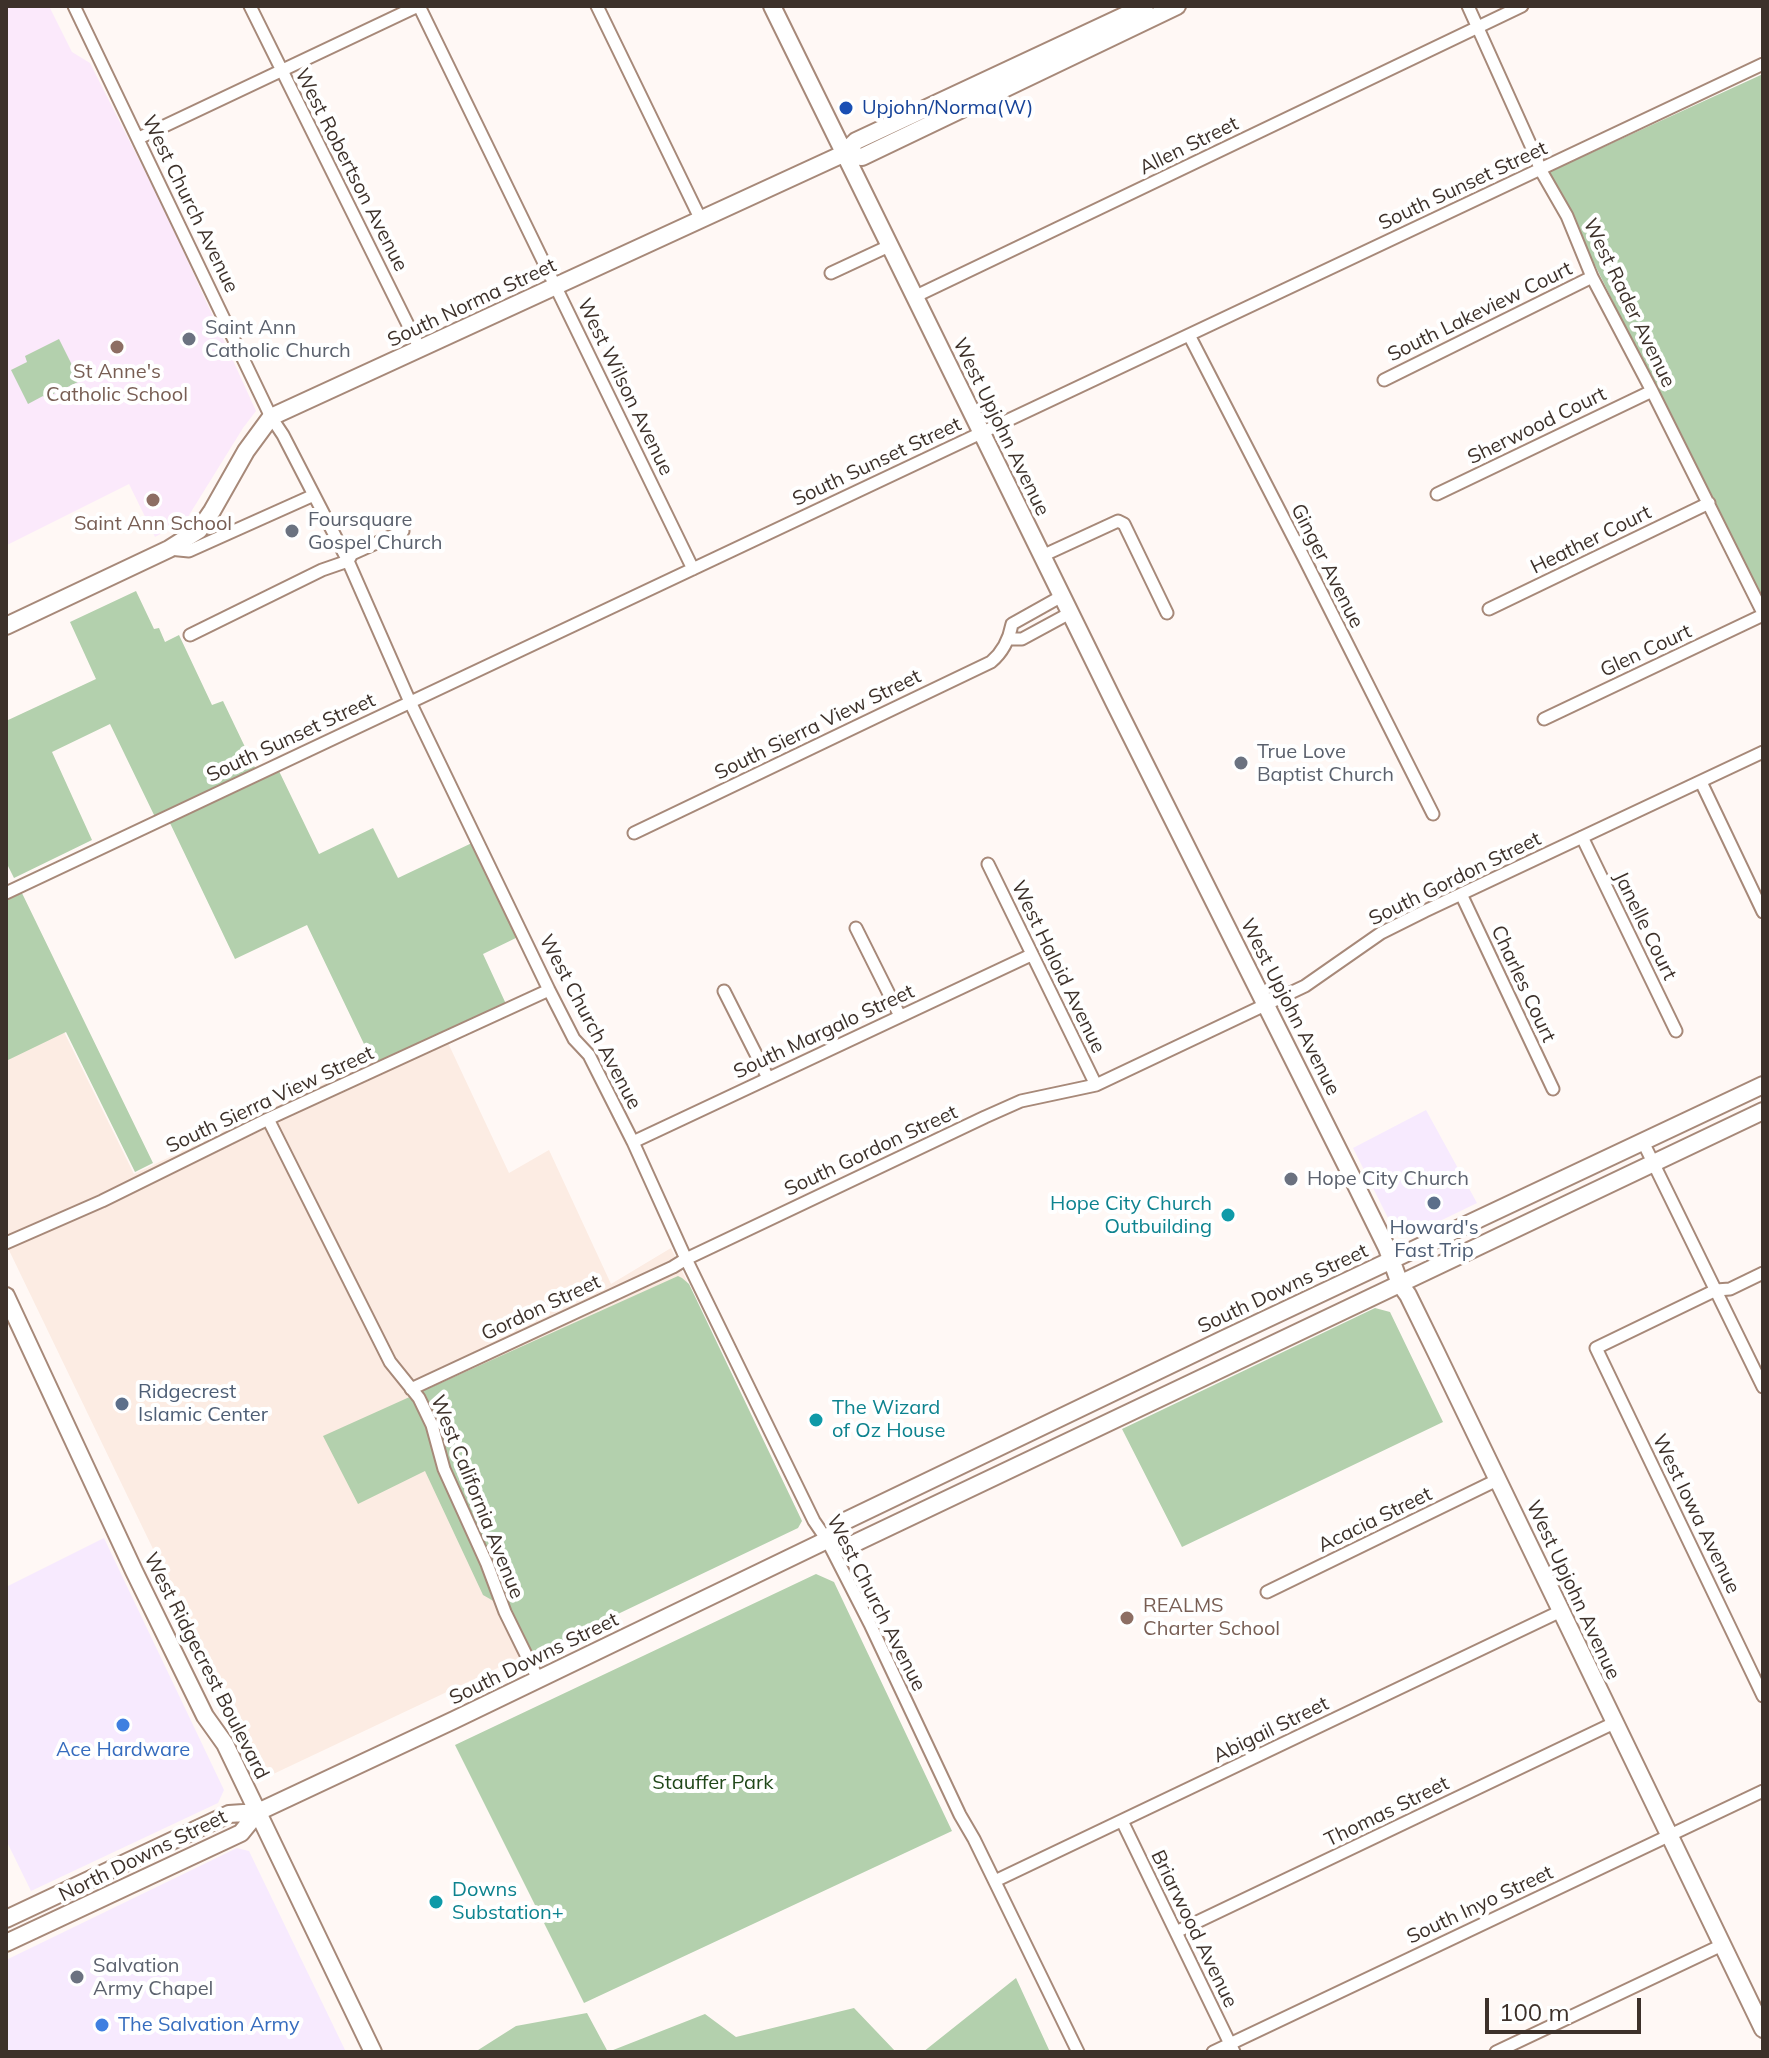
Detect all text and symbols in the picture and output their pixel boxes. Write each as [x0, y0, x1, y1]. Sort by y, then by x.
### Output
street label: West Robertson Avenue [289, 64, 413, 276]
place label: Upjohn/Norma(W) [862, 96, 1033, 120]
marker: Upjohn/Norma(W) [837, 99, 855, 117]
street label: West Church Avenue [137, 111, 243, 297]
street label: Allen Street [1135, 112, 1243, 180]
street label: South Sunset Street [1375, 136, 1551, 236]
street label: West Rader Avenue [1578, 215, 1680, 391]
street label: South Norma Street [384, 253, 560, 353]
street label: South Lakeview Court [1384, 257, 1576, 367]
street label: West Wilson Avenue [572, 295, 678, 479]
place label: Saint Ann Catholic Church [205, 316, 351, 363]
marker: Saint Ann Catholic Church [180, 330, 198, 348]
street label: West Upjohn Avenue [947, 334, 1055, 520]
marker: St Anne's Catholic School [108, 338, 126, 356]
place label: St Anne's Catholic School [46, 360, 188, 407]
street label: Sherwood Court [1464, 382, 1610, 470]
street label: South Sunset Street [789, 412, 965, 512]
marker: Saint Ann School [144, 491, 162, 509]
street label: Ginger Avenue [1285, 500, 1369, 632]
street label: Heather Court [1527, 500, 1655, 580]
place label: Foursquare Gospel Church [308, 508, 443, 555]
place label: Saint Ann School [74, 512, 232, 536]
marker: Foursquare Gospel Church [283, 522, 301, 540]
street label: Glen Court [1597, 619, 1695, 683]
street label: South Sierra View Street [711, 665, 925, 785]
street label: South Sunset Street [203, 688, 379, 788]
place label: True Love Baptist Church [1257, 740, 1394, 787]
marker: True Love Baptist Church [1232, 754, 1250, 772]
street label: South Gordon Street [1365, 827, 1545, 931]
street label: Janelle Court [1608, 868, 1682, 984]
street label: West Haloid Avenue [1006, 877, 1110, 1057]
street label: West Upjohn Avenue [1235, 915, 1345, 1099]
street label: Charles Court [1485, 922, 1561, 1046]
street label: West Church Avenue [534, 930, 646, 1114]
street label: South Margalo Street [730, 980, 918, 1084]
street label: South Sierra View Street [162, 1041, 378, 1159]
street label: South Gordon Street [781, 1100, 961, 1202]
place label: Hope City Church [1307, 1167, 1469, 1191]
marker: Hope City Church [1282, 1170, 1300, 1188]
place label: Hope City Church Outbuilding [1050, 1192, 1212, 1239]
marker: Howard's Fast Trip [1425, 1194, 1443, 1212]
marker: Hope City Church Outbuilding [1219, 1206, 1237, 1224]
place label: Howard's Fast Trip [1389, 1216, 1479, 1263]
street label: South Downs Street [1194, 1239, 1372, 1339]
street label: Gordon Street [478, 1270, 604, 1346]
place label: Ridgecrest Islamic Center [138, 1380, 268, 1427]
street label: West California Avenue [425, 1392, 529, 1602]
marker: Ridgecrest Islamic Center [113, 1395, 131, 1413]
place label: The Wizard of Oz House [832, 1396, 945, 1443]
marker: The Wizard of Oz House [807, 1411, 825, 1429]
street label: West Iowa Avenue [1647, 1430, 1745, 1598]
street label: Acacia Street [1314, 1482, 1436, 1558]
street label: West Upjohn Avenue [1521, 1497, 1625, 1683]
street label: West Church Avenue [821, 1511, 931, 1695]
street label: West Ridgecrest Boulevard [138, 1549, 274, 1783]
place label: REALMS Charter School [1143, 1594, 1280, 1641]
street label: South Downs Street [446, 1608, 622, 1710]
marker: REALMS Charter School [1118, 1609, 1136, 1627]
street label: Abigail Street [1209, 1692, 1333, 1768]
marker: Ace Hardware [114, 1716, 132, 1734]
place label: Ace Hardware [56, 1738, 190, 1762]
park label: Stauffer Park [652, 1771, 774, 1795]
street label: Thomas Street [1321, 1772, 1453, 1852]
street label: North Downs Street [55, 1805, 231, 1907]
street label: Briarwood Avenue [1145, 1846, 1243, 2012]
street label: South Inyo Street [1403, 1861, 1557, 1949]
place label: Downs Substation+ [452, 1878, 564, 1925]
marker: Downs Substation+ [427, 1893, 445, 1911]
place label: Salvation Army Chapel [93, 1954, 213, 2001]
marker: Salvation Army Chapel [68, 1968, 86, 1986]
scale bar [1489, 1982, 1645, 2032]
text: 100 m [1499, 1997, 1570, 2027]
place label: The Salvation Army [118, 2013, 300, 2037]
marker: The Salvation Army [93, 2016, 111, 2034]

